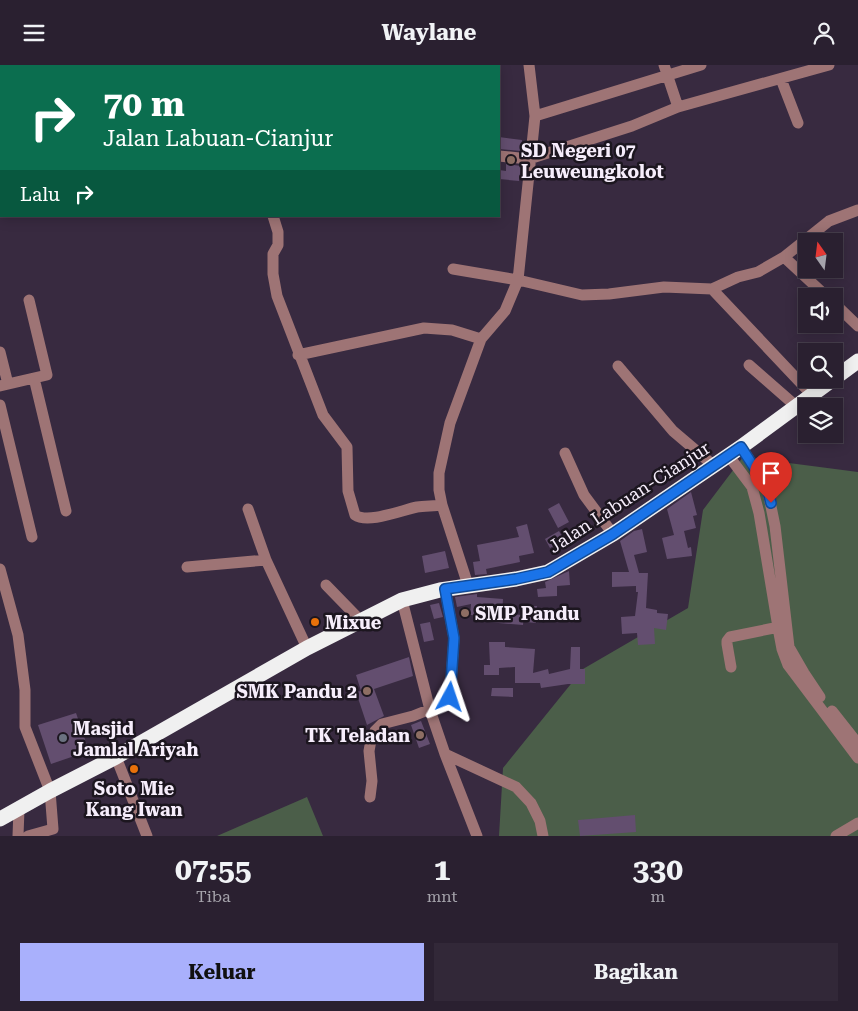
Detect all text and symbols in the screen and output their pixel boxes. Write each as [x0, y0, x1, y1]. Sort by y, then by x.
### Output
icon: menu [20, 19, 48, 47]
icon: person [810, 19, 838, 47]
text: Waylane [381, 20, 477, 45]
text: 70 m [103, 84, 185, 125]
icon: right [20, 85, 85, 150]
text: Jalan Labuan-Cianjur [103, 126, 333, 151]
place label: SD Negeri 07 Leuweungkolot [521, 140, 664, 182]
marker: SD Negeri 07 Leuweungkolot [505, 154, 517, 166]
icon: right [70, 180, 98, 208]
text: Lalu [20, 183, 60, 206]
north arrow [798, 233, 842, 277]
map controls [798, 233, 843, 443]
button: sound [798, 288, 843, 333]
button: search [798, 343, 843, 388]
button: layers [798, 398, 843, 443]
street label: Jalan Labuan-Cianjur [544, 437, 714, 557]
pin [750, 452, 792, 503]
icon: arrive [757, 459, 785, 487]
place label: SMP Pandu [475, 603, 579, 624]
marker: SMP Pandu [459, 607, 471, 619]
place label: Mixue [325, 612, 382, 633]
marker: Mixue [309, 616, 321, 628]
position arrow [423, 670, 475, 722]
place label: SMK Pandu 2 [236, 681, 357, 702]
marker: SMK Pandu 2 [361, 685, 373, 697]
place label: Masjid Jamlal Ariyah [73, 718, 198, 760]
place label: TK Teladan [305, 725, 410, 746]
marker: TK Teladan [414, 729, 426, 741]
marker: Masjid Jamlal Ariyah [57, 732, 69, 744]
marker: Soto Mie Kang Iwan [128, 763, 140, 775]
place label: Soto Mie Kang Iwan [85, 778, 183, 820]
text: 07:55 [175, 852, 252, 887]
text: 1 [434, 852, 450, 887]
text: 330 [633, 852, 683, 887]
text: Tiba [196, 887, 231, 906]
text: mnt [427, 887, 458, 906]
text: m [650, 887, 665, 906]
button: Keluar [20, 943, 424, 1001]
button: Bagikan [434, 943, 838, 1001]

